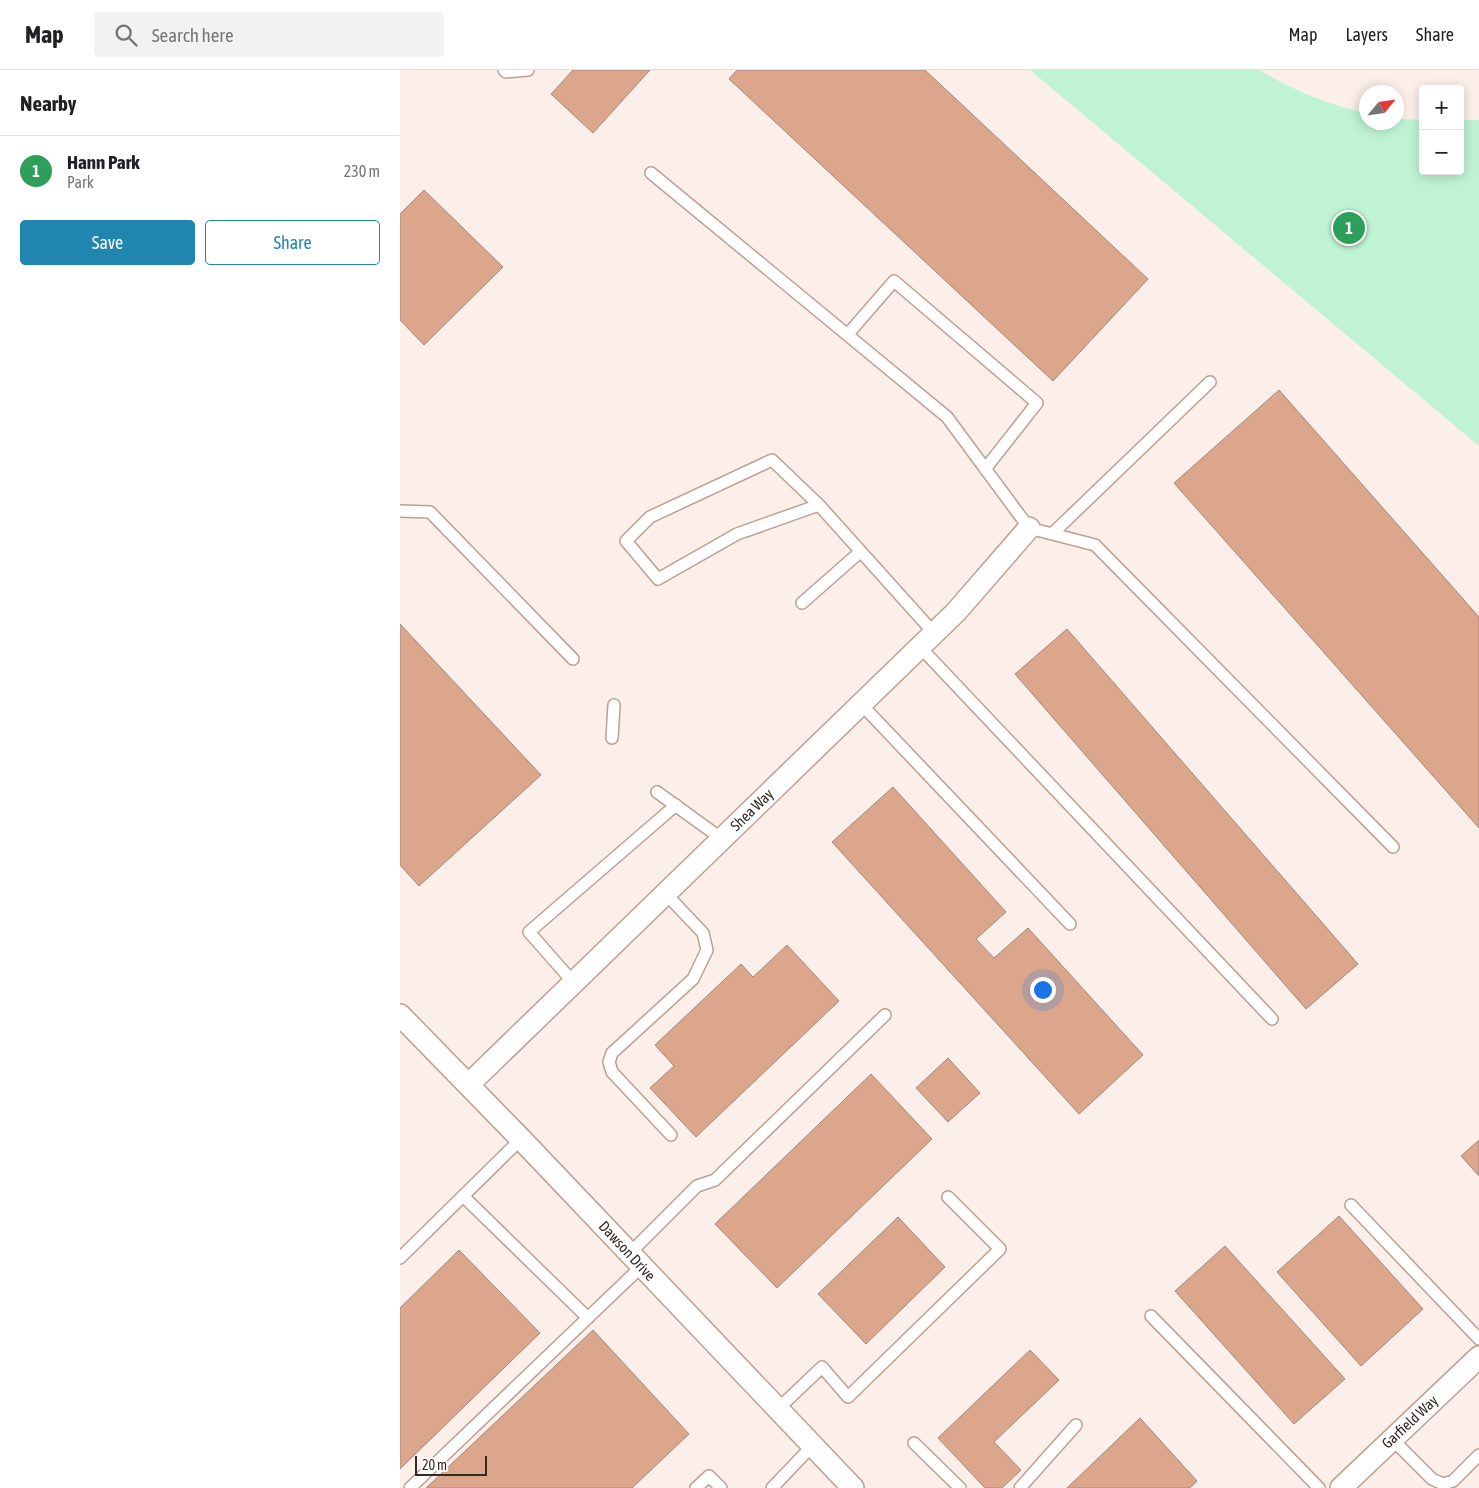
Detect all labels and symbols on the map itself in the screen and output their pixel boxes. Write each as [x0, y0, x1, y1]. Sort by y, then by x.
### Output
north arrow [1359, 85, 1404, 130]
pin: 1 [1333, 209, 1365, 247]
street label: Shea Way [727, 785, 777, 834]
your location [1030, 977, 1056, 1003]
street label: Dawson Drive [596, 1217, 659, 1284]
street label: Garfield Way [1378, 1391, 1441, 1452]
scale bar [415, 1453, 488, 1476]

